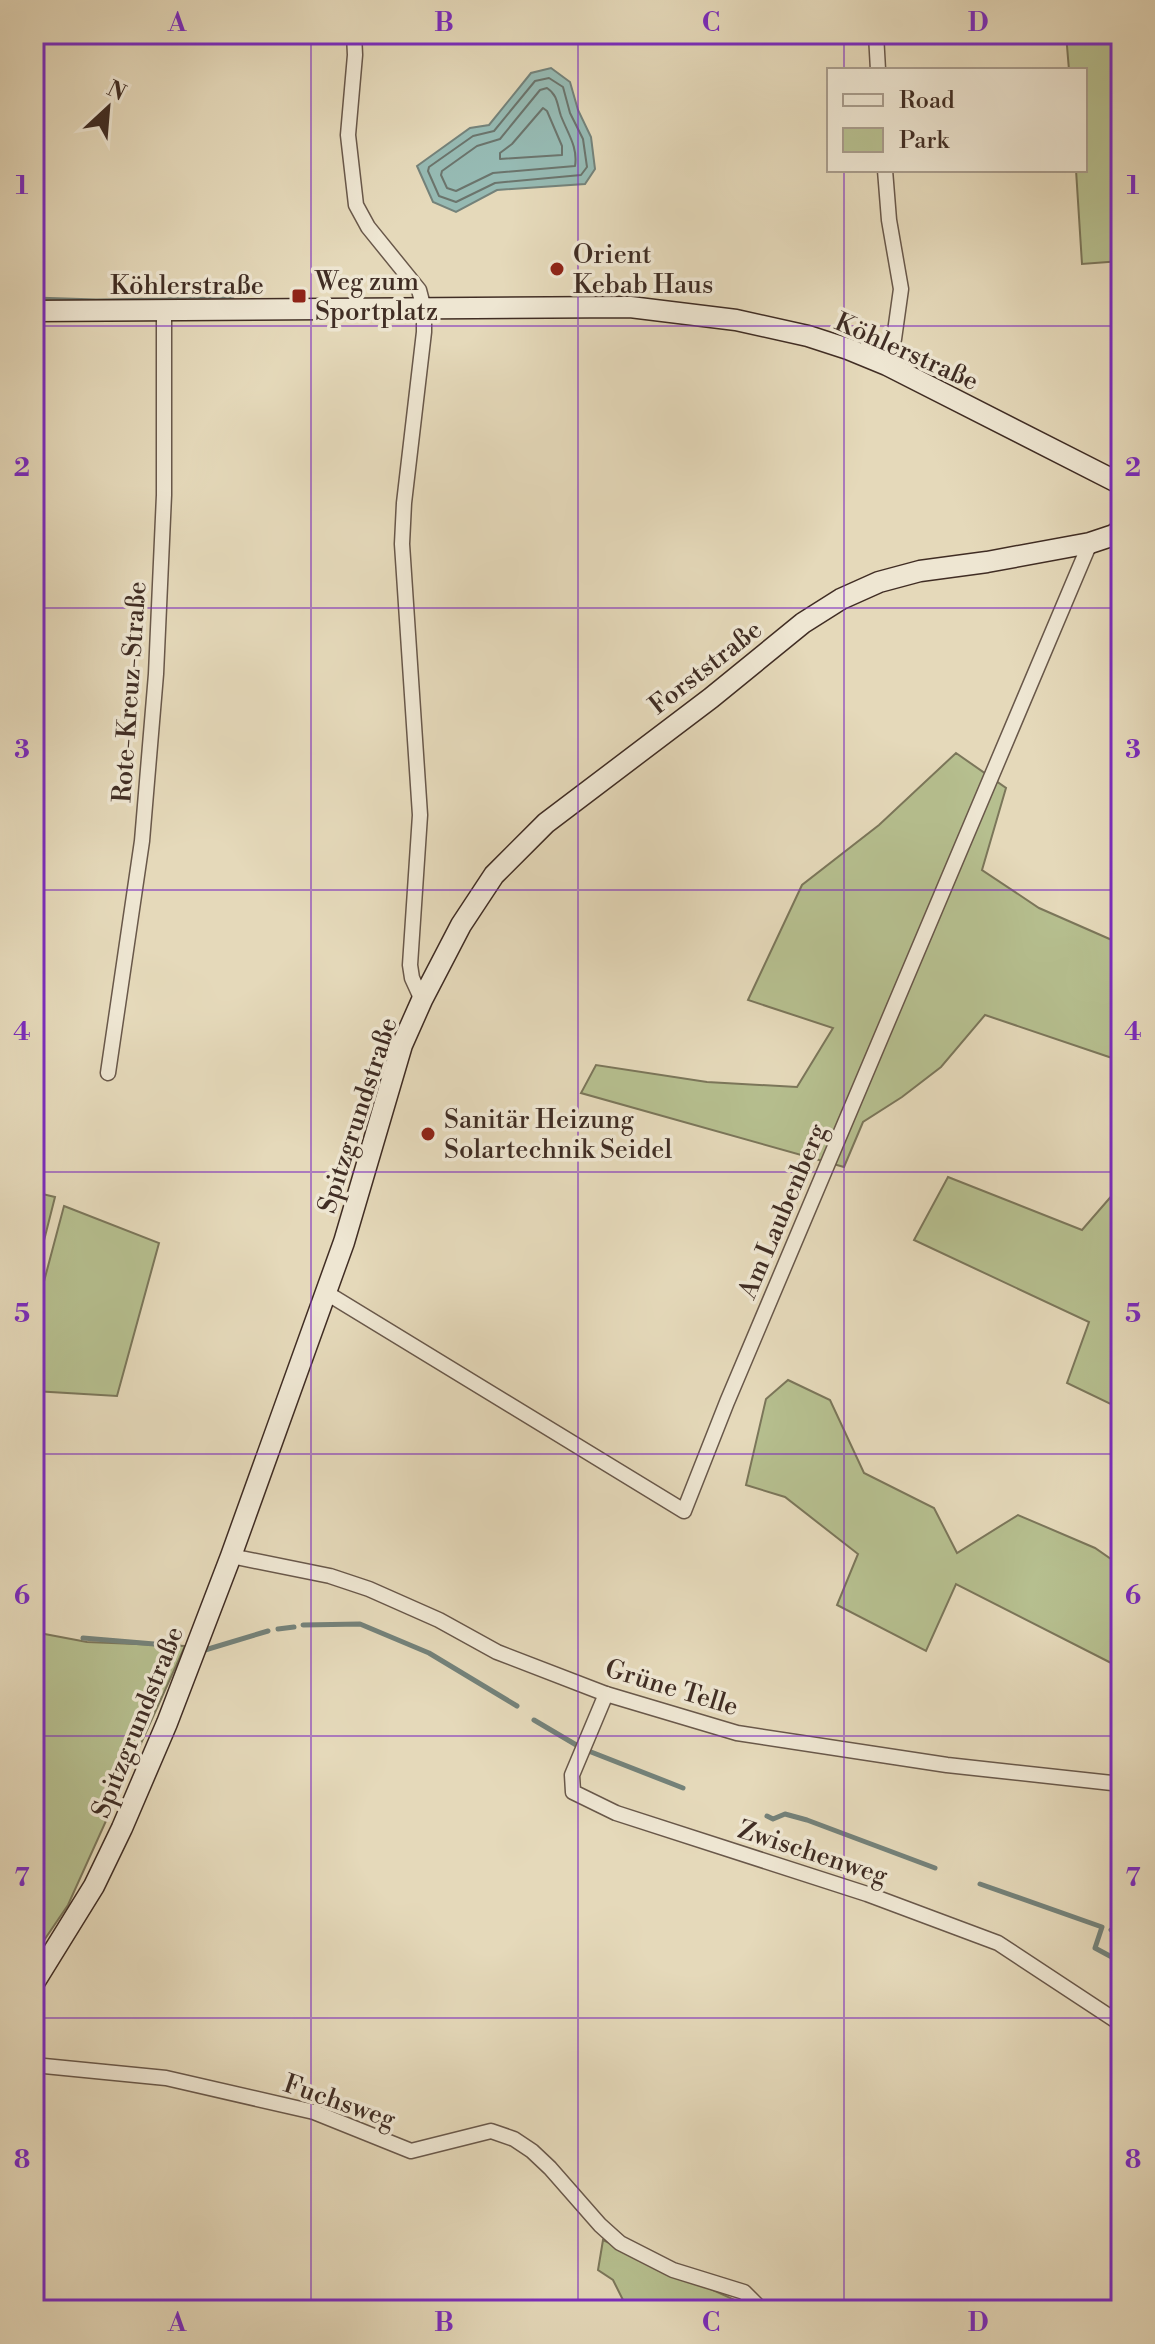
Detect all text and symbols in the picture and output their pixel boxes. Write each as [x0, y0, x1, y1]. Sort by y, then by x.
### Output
text: A [167, 7, 187, 39]
text: B [434, 7, 454, 39]
text: C [702, 7, 720, 39]
text: D [968, 7, 988, 39]
north arrow [68, 68, 148, 148]
legend [827, 68, 1087, 172]
text: N [102, 75, 130, 108]
text: Road [899, 86, 955, 116]
text: Park [899, 126, 950, 156]
text: 1 [16, 170, 29, 202]
text: 1 [1127, 170, 1140, 202]
place label: Orient Kebab Haus [573, 239, 713, 301]
marker: Orient Kebab Haus [548, 260, 566, 278]
place label: Weg zum Sportplatz [314, 266, 438, 328]
street label: Köhlerstraße [110, 270, 264, 302]
marker: Weg zum Sportplatz [290, 287, 308, 305]
street label: Köhlerstraße [830, 306, 983, 398]
text: 2 [14, 452, 30, 484]
text: 2 [1125, 452, 1141, 484]
street label: Rote-Kreuz-Straße [106, 580, 154, 804]
street label: Forststraße [643, 614, 769, 722]
text: 3 [14, 734, 30, 766]
text: 3 [1125, 734, 1141, 766]
street label: Spitzgrundstraße [311, 1013, 405, 1217]
text: 4 [13, 1016, 31, 1048]
text: 4 [1124, 1016, 1142, 1048]
place label: Sanitär Heizung Solartechnik Seidel [444, 1104, 672, 1166]
street label: Am Laubenberg [731, 1119, 834, 1305]
marker: Sanitär Heizung Solartechnik Seidel [419, 1125, 437, 1143]
text: 5 [14, 1298, 30, 1330]
text: 5 [1125, 1298, 1141, 1330]
text: 6 [14, 1580, 30, 1612]
text: 6 [1125, 1580, 1141, 1612]
street label: Spitzgrundstraße [85, 1622, 191, 1823]
street label: Grüne Telle [601, 1653, 742, 1723]
street label: Zwischenweg [734, 1814, 892, 1892]
text: 7 [14, 1862, 30, 1894]
text: 7 [1125, 1862, 1141, 1894]
street label: Fuchsweg [279, 2068, 400, 2136]
text: 8 [14, 2144, 30, 2176]
text: 8 [1125, 2144, 1141, 2176]
text: A [167, 2307, 187, 2339]
text: B [434, 2307, 454, 2339]
text: C [702, 2307, 720, 2339]
text: D [968, 2307, 988, 2339]

